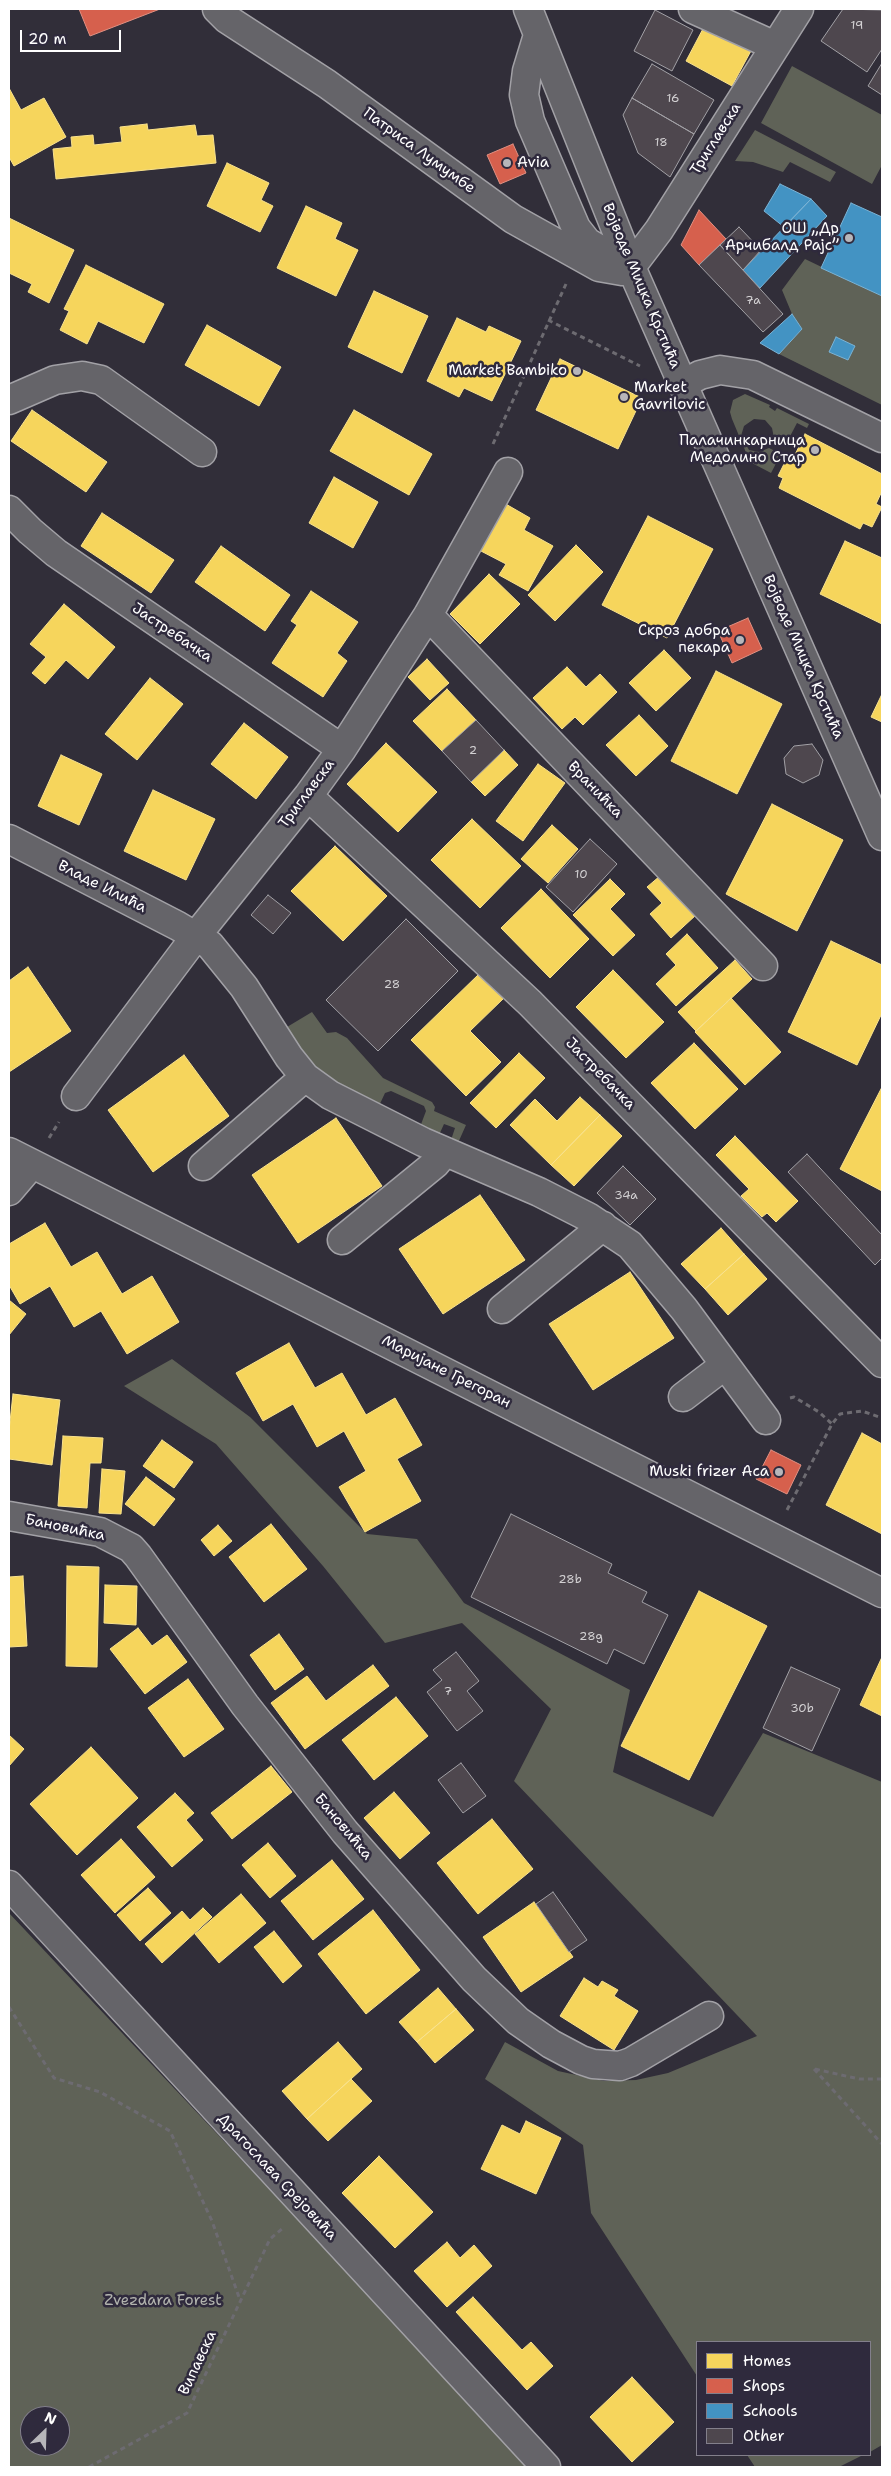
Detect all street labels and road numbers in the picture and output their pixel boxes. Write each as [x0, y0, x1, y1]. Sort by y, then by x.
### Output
street label: Триглавска [687, 100, 745, 178]
street label: Патриса Лумумбе [360, 104, 478, 198]
street label: Војводе Мицка Крстића [598, 201, 684, 371]
street label: Војводе Мицка Крстића [759, 572, 847, 742]
street label: Јастребачка [128, 600, 216, 666]
street label: Триглавска [275, 756, 339, 832]
street label: Вранићка [564, 758, 626, 822]
street label: Владе Илића [55, 857, 149, 917]
street label: Јастребачка [561, 1034, 639, 1114]
street label: Маријане Грегоран [378, 1332, 514, 1412]
street label: Бановићка [23, 1511, 107, 1545]
street label: Бановићка [310, 1790, 376, 1864]
street label: Драгослава Срејовића [214, 2110, 340, 2244]
street label: Випавска [175, 2328, 221, 2398]

